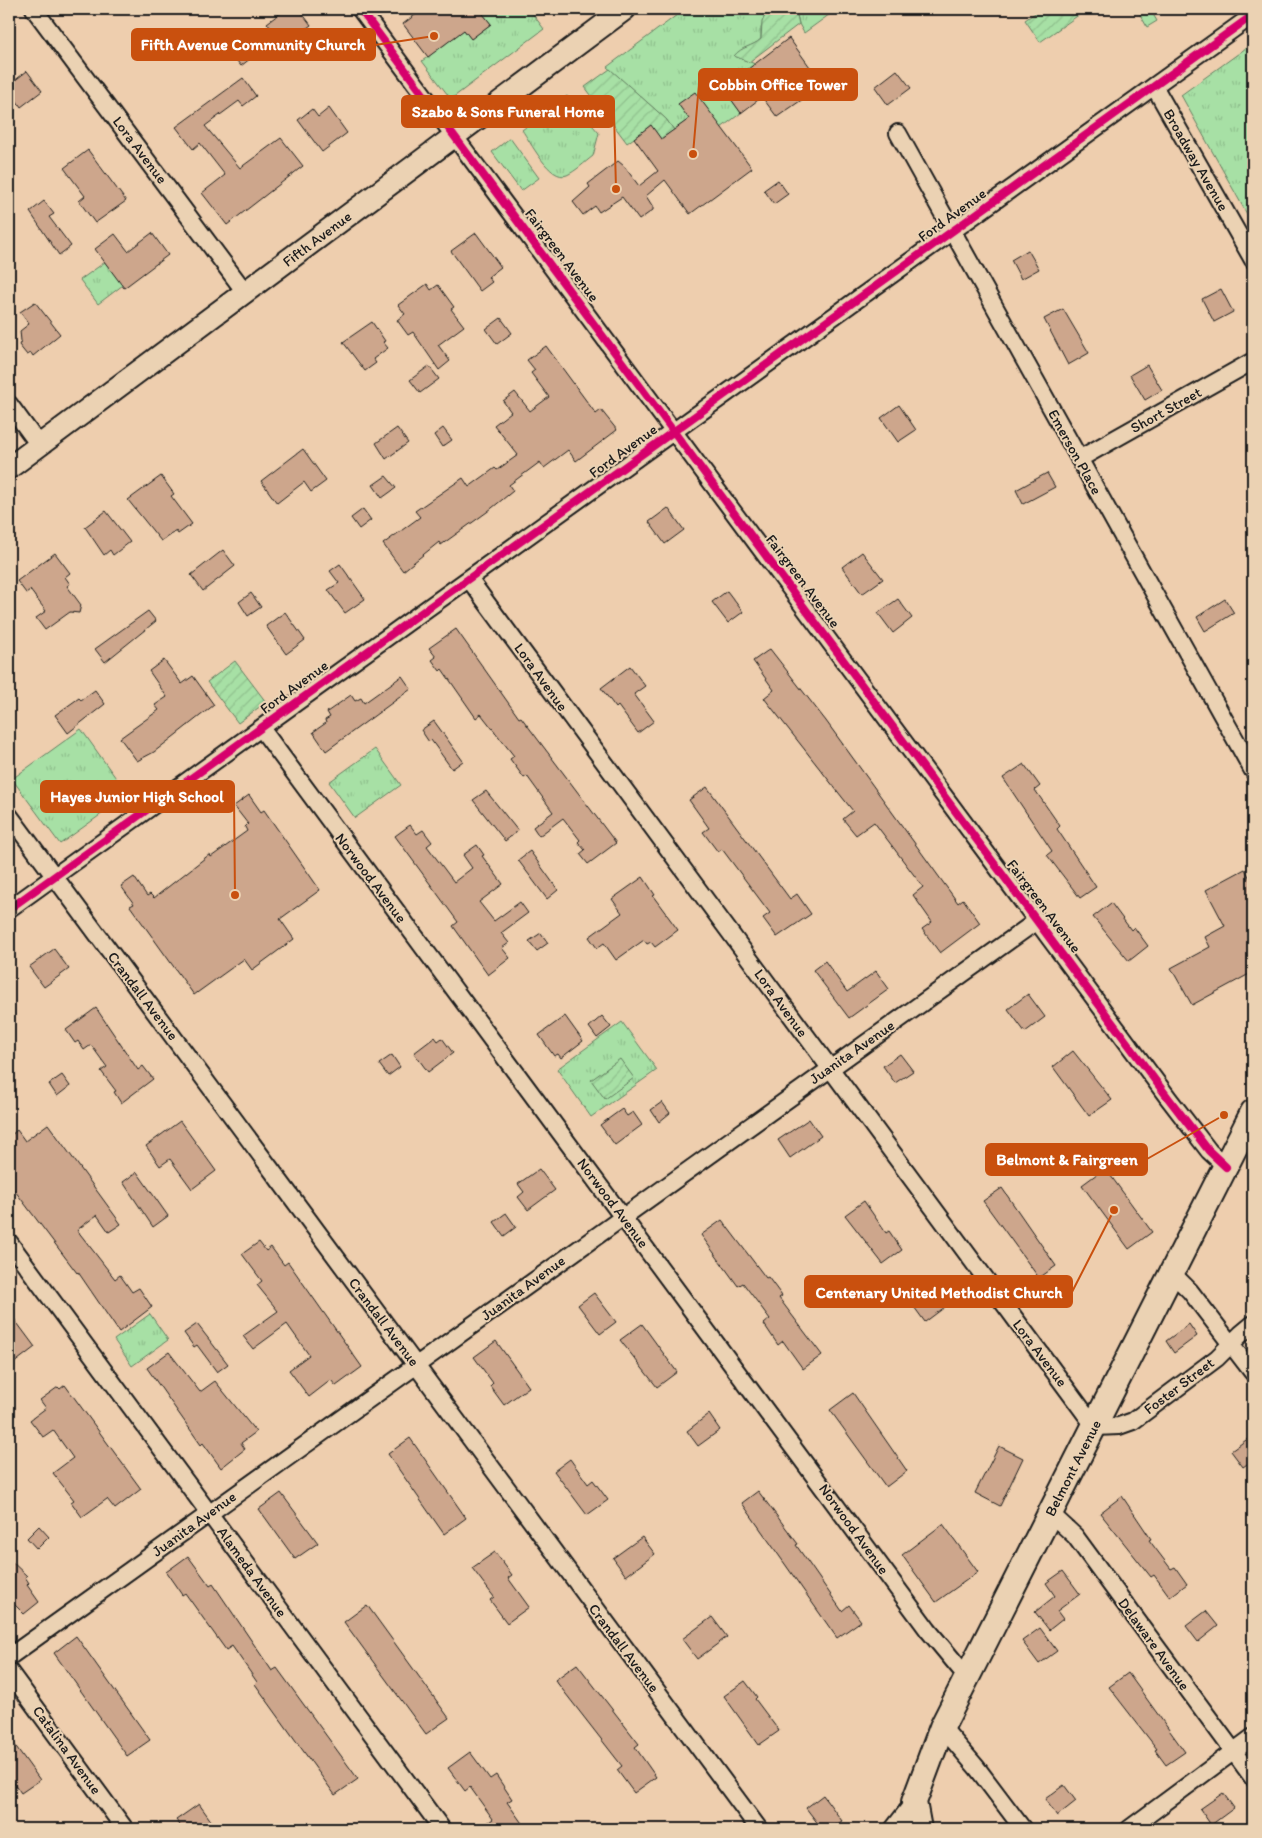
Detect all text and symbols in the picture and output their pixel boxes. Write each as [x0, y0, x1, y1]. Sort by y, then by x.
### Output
callout: Fifth Avenue Community Church [132, 29, 375, 60]
text: Fifth Avenue Community Church [141, 35, 366, 55]
callout: Cobbin Office Tower [699, 69, 857, 100]
text: Cobbin Office Tower [709, 75, 848, 94]
callout: Szabo & Sons Funeral Home [402, 96, 614, 127]
text: Szabo & Sons Funeral Home [412, 102, 605, 121]
street label: Broadway Avenue [1160, 106, 1232, 214]
street label: Lora Avenue [109, 113, 171, 187]
street label: Ford Avenue [914, 184, 990, 246]
street label: Fairgreen Avenue [521, 205, 603, 305]
street label: Fifth Avenue [279, 207, 355, 271]
street label: Short Street [1127, 383, 1205, 437]
street label: Emerson Place [1044, 406, 1106, 498]
street label: Ford Avenue [585, 420, 661, 482]
street label: Fairgreen Avenue [762, 531, 844, 631]
street label: Lora Avenue [510, 639, 572, 715]
street label: Ford Avenue [256, 656, 332, 718]
callout: Hayes Junior High School [41, 781, 234, 812]
text: Hayes Junior High School [50, 787, 224, 807]
street label: Norwood Avenue [331, 830, 411, 926]
street label: Fairgreen Avenue [1003, 856, 1085, 956]
street label: Crandall Avenue [104, 948, 182, 1044]
street label: Lora Avenue [750, 965, 812, 1041]
street label: Juanita Avenue [806, 1016, 898, 1088]
callout: Belmont & Fairgreen [986, 1144, 1147, 1175]
text: Belmont & Fairgreen [996, 1150, 1139, 1170]
street label: Norwood Avenue [573, 1155, 653, 1251]
street label: Juanita Avenue [477, 1251, 569, 1325]
street label: Crandall Avenue [345, 1274, 423, 1370]
callout: Centenary United Methodist Church [805, 1276, 1072, 1307]
text: Centenary United Methodist Church [816, 1283, 1063, 1303]
street label: Lora Avenue [1009, 1316, 1071, 1390]
street label: Foster Street [1140, 1354, 1218, 1418]
street label: Belmont Avenue [1041, 1417, 1105, 1519]
street label: Norwood Avenue [815, 1480, 893, 1578]
street label: Juanita Avenue [148, 1487, 240, 1561]
street label: Alameda Avenue [213, 1523, 291, 1621]
street label: Delaware Avenue [1114, 1594, 1194, 1694]
street label: Crandall Avenue [585, 1600, 663, 1696]
street label: Catalina Avenue [29, 1702, 105, 1798]

